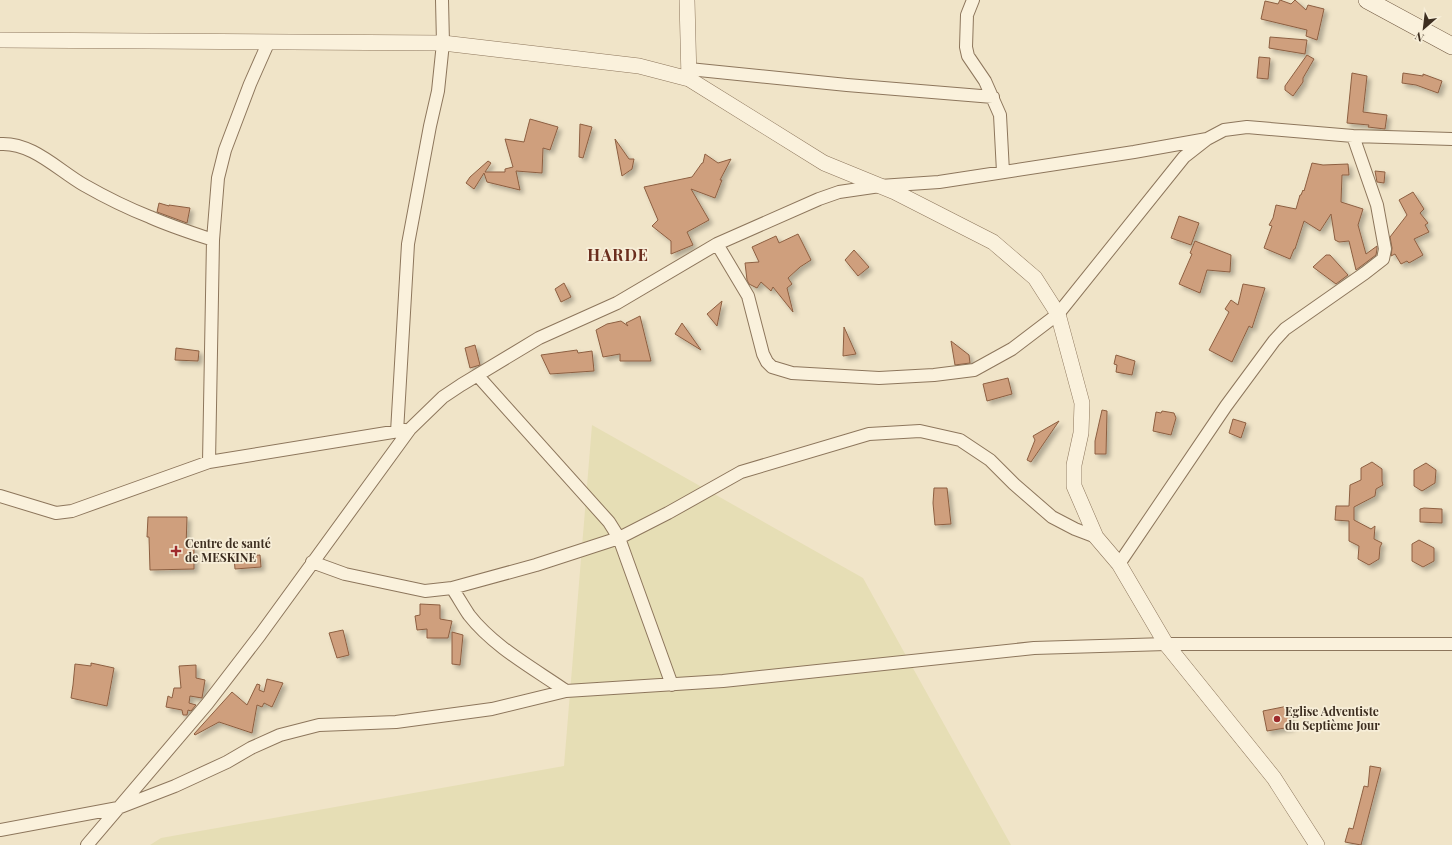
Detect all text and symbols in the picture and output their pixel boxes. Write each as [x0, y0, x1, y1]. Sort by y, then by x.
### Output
north arrow [1404, 8, 1444, 48]
text: N [1412, 29, 1426, 46]
district label: HARDE [587, 244, 649, 265]
place label: Centre de santé de MESKINE [185, 535, 271, 565]
marker: Centre de santé de MESKINE [170, 545, 182, 557]
place label: Eglise Adventiste du Septième Jour [1285, 703, 1380, 733]
marker: Eglise Adventiste du Septième Jour [1272, 714, 1282, 724]

